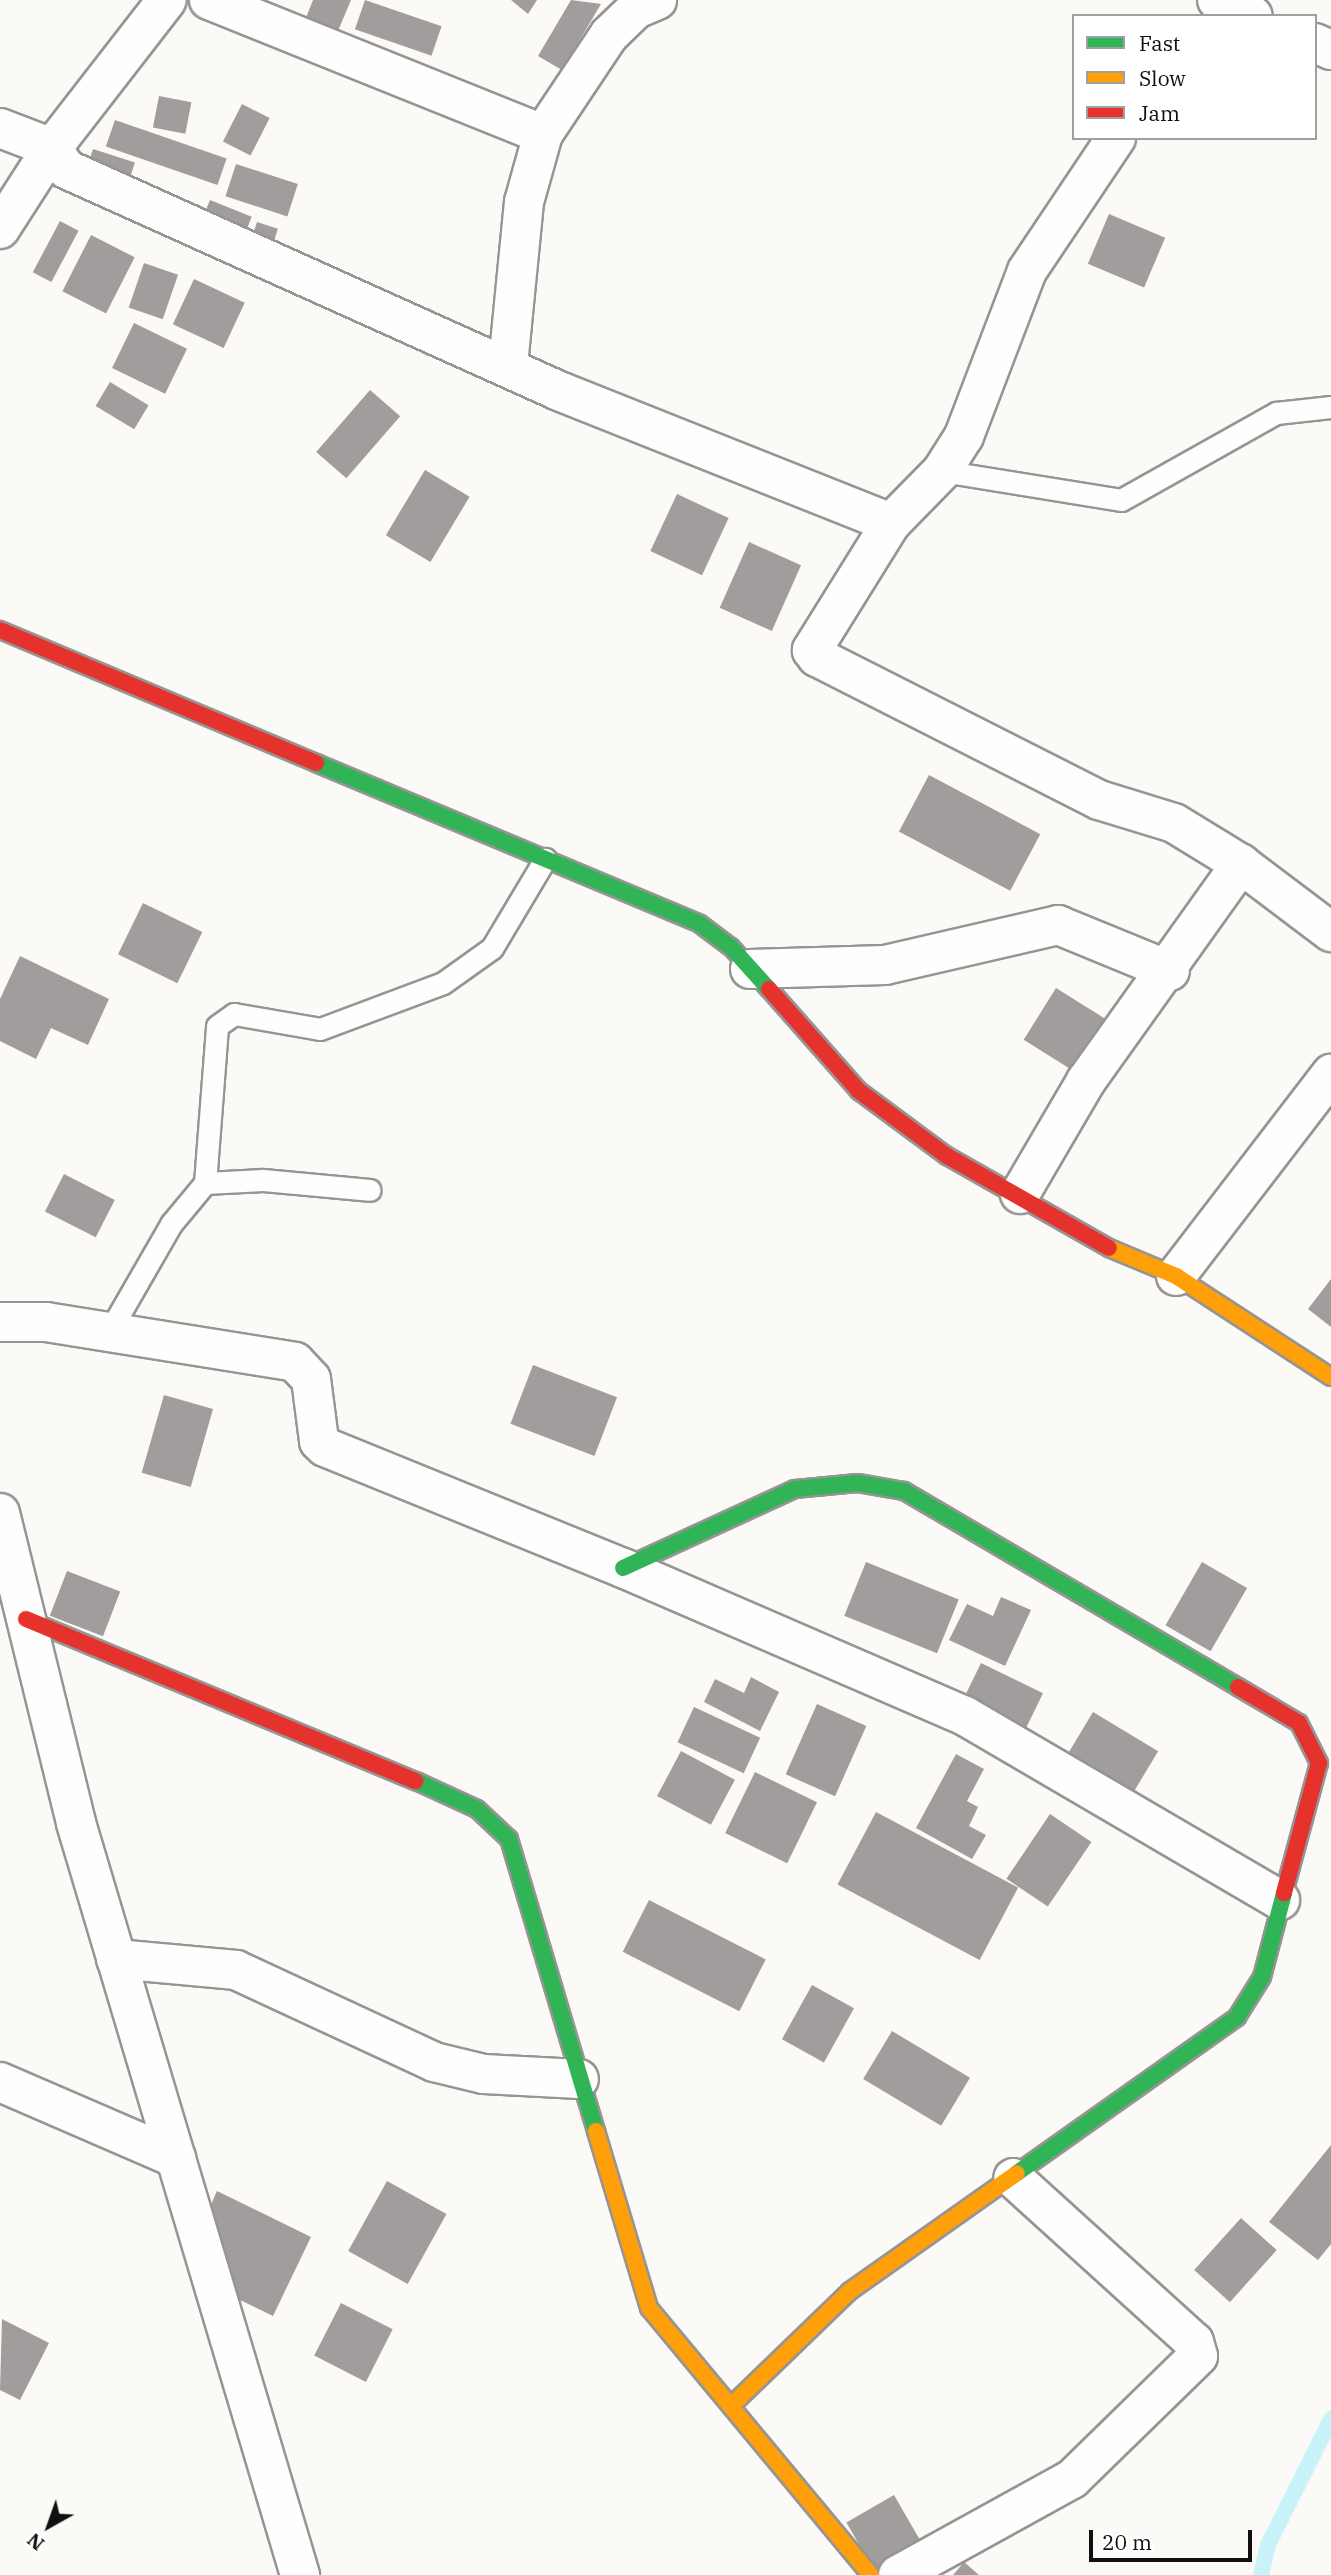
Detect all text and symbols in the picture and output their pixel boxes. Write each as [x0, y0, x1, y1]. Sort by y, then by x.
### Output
legend [1072, 14, 1317, 140]
text: Fast [1139, 29, 1180, 57]
text: Slow [1139, 64, 1186, 92]
text: Jam [1139, 99, 1180, 127]
north arrow [14, 2491, 84, 2561]
scale bar [1093, 2516, 1256, 2560]
text: N [22, 2528, 49, 2556]
text: 20 m [1102, 2528, 1152, 2556]

